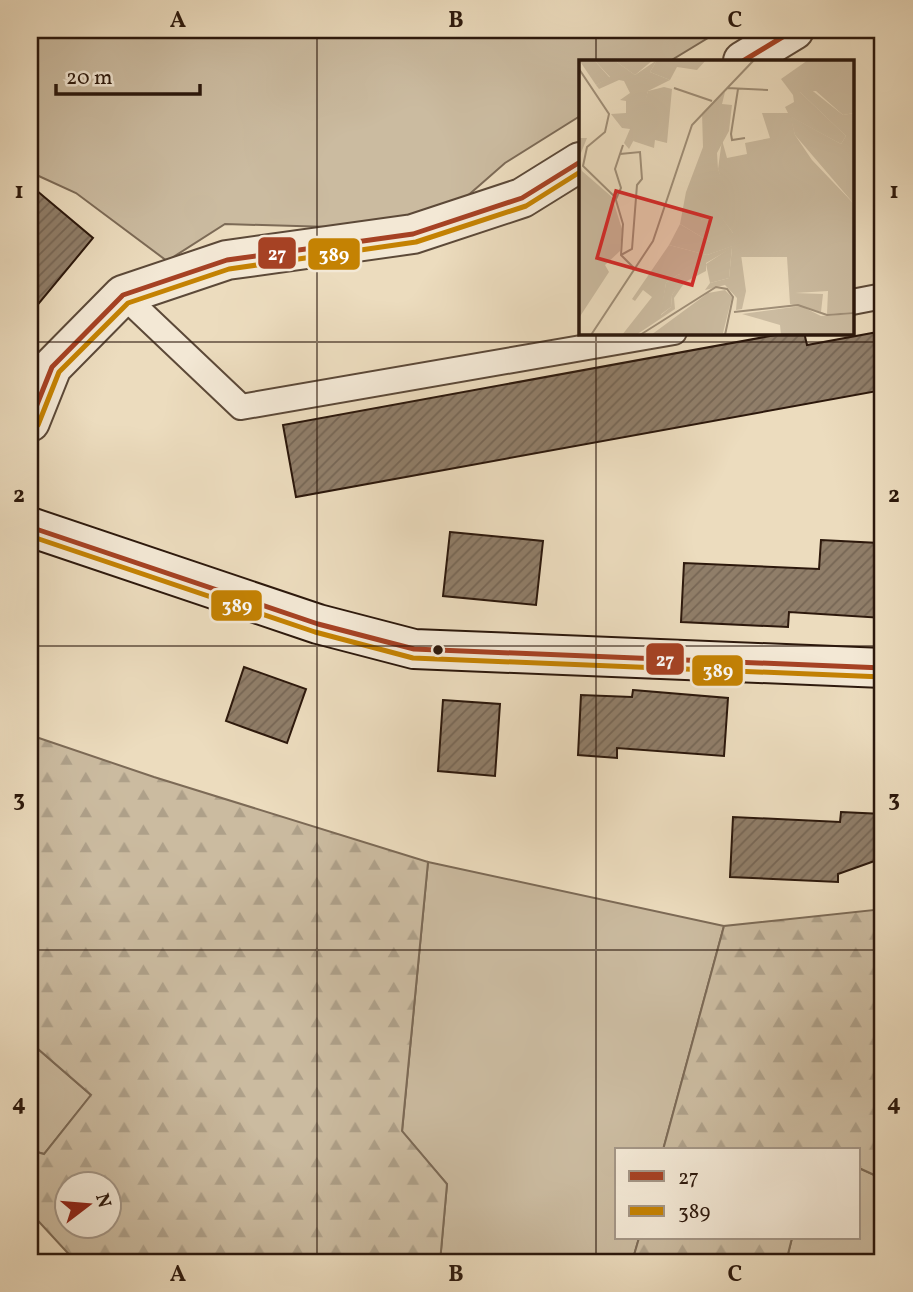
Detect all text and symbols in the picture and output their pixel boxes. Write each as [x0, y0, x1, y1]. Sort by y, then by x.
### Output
text: A [170, 5, 186, 37]
text: B [448, 5, 464, 37]
text: C [728, 5, 742, 37]
scale bar [56, 52, 200, 96]
inset map [579, 60, 853, 334]
text: 20 m [66, 64, 112, 93]
text: 1 [14, 176, 24, 208]
text: 1 [889, 176, 899, 208]
line badge: 27 [257, 236, 297, 270]
line badge: 389 [307, 237, 361, 271]
text: 27 [268, 242, 286, 268]
text: 389 [319, 243, 349, 269]
text: 2 [13, 480, 25, 512]
text: 2 [888, 480, 900, 512]
line badge: 389 [210, 589, 263, 622]
text: 389 [222, 594, 252, 620]
line badge: 27 [645, 642, 685, 676]
unlabelled marker [431, 643, 445, 657]
text: 27 [656, 648, 674, 674]
line badge: 389 [691, 654, 744, 687]
text: 389 [703, 659, 733, 685]
text: 3 [13, 784, 25, 816]
text: 3 [888, 784, 900, 816]
text: 4 [12, 1088, 26, 1120]
text: 4 [887, 1088, 901, 1120]
legend [615, 1148, 860, 1240]
text: 27 [678, 1164, 699, 1193]
north arrow [52, 1170, 122, 1240]
text: N [88, 1191, 117, 1211]
text: 389 [678, 1198, 710, 1227]
text: A [170, 1259, 186, 1291]
text: B [448, 1259, 464, 1291]
text: C [728, 1259, 742, 1291]

